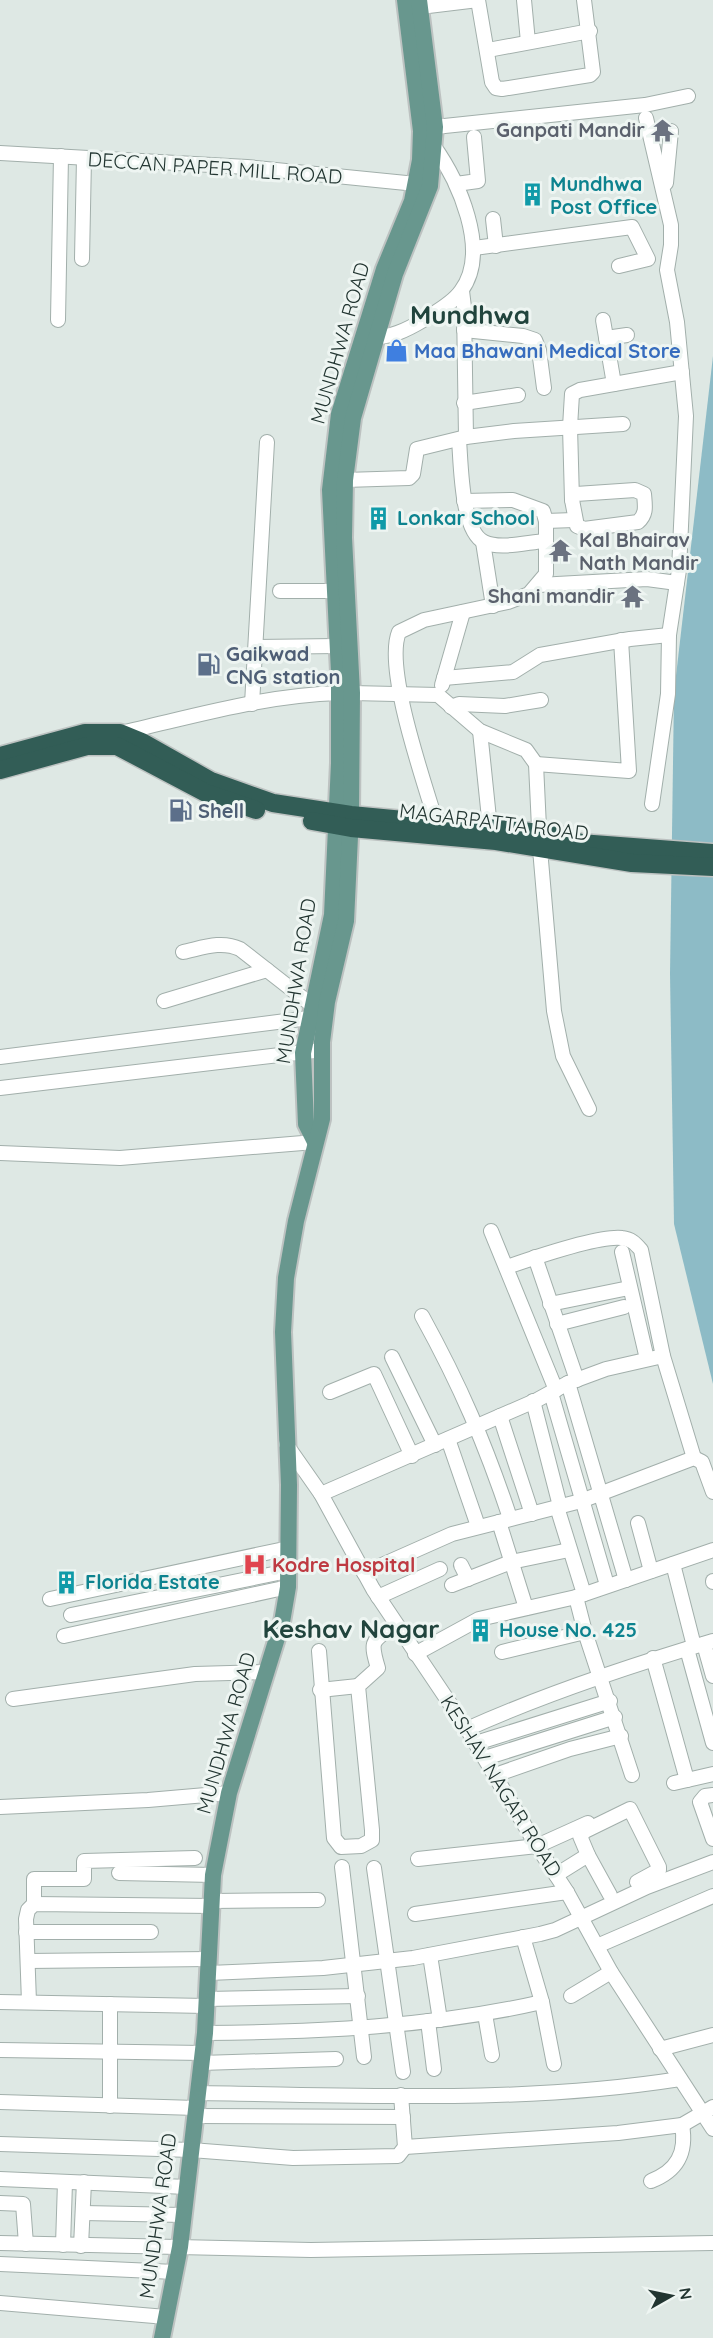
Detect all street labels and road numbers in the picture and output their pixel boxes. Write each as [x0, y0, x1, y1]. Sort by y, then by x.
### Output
street label: DECCAN PAPER MILL ROAD [87, 146, 343, 189]
street label: MUNDHWA ROAD [304, 259, 375, 427]
street label: MAGARPATTA ROAD [398, 797, 590, 846]
street label: MUNDHWA ROAD [270, 896, 321, 1065]
street label: MUNDHWA ROAD [190, 1649, 261, 1817]
street label: KESHAV NAGAR ROAD [435, 1690, 567, 1881]
street label: MUNDHWA ROAD [133, 2131, 182, 2300]

